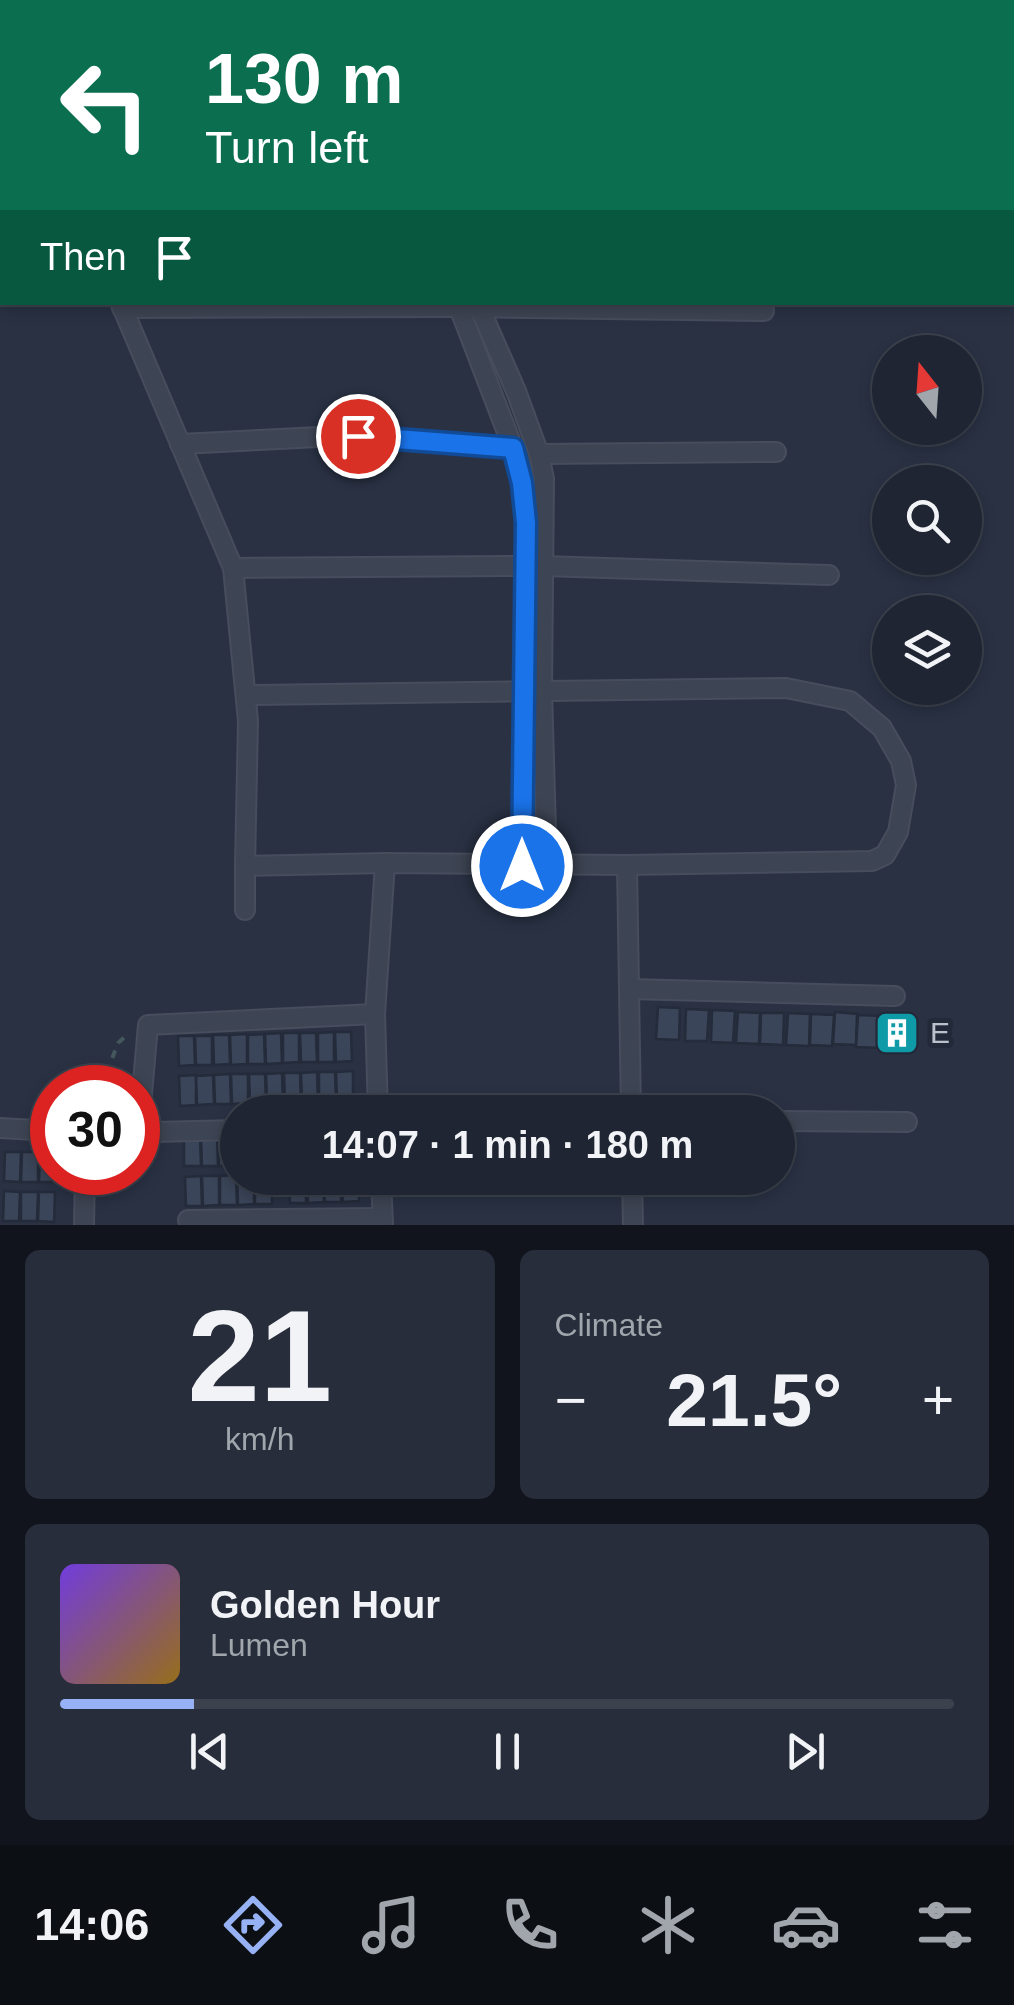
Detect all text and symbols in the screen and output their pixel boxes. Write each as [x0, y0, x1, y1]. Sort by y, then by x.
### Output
icon: left [40, 40, 170, 170]
text: 130 m [205, 40, 403, 118]
text: Turn left [205, 122, 368, 173]
icon: arrive [147, 230, 202, 285]
text: Then [40, 236, 127, 278]
north arrow [872, 335, 982, 445]
map controls [872, 335, 982, 705]
pin [316, 394, 401, 479]
icon: arrive [331, 409, 386, 464]
button: search [872, 465, 982, 575]
button: layers [872, 595, 982, 705]
position arrow [470, 814, 574, 918]
building icon: E [874, 1010, 920, 1056]
place label: E [930, 1016, 950, 1049]
speed limit sign: 30 [30, 1065, 160, 1195]
text: 14:07 · 1 min · 180 m [322, 1124, 693, 1166]
text: 21 [187, 1283, 332, 1429]
text: Climate [555, 1307, 663, 1343]
text: 21.5° [666, 1358, 842, 1442]
text: − [555, 1369, 587, 1431]
text: + [922, 1369, 954, 1431]
text: km/h [225, 1421, 294, 1457]
text: Golden Hour [210, 1584, 440, 1626]
text: Lumen [210, 1627, 308, 1663]
icon: previous [182, 1724, 237, 1779]
icon: pause [480, 1724, 535, 1779]
icon: next [778, 1724, 833, 1779]
icon: directions [218, 1890, 288, 1960]
icon: music [356, 1890, 426, 1960]
icon: phone [495, 1890, 565, 1960]
icon: climate [633, 1890, 703, 1960]
icon: car [771, 1890, 841, 1960]
icon: filters [910, 1890, 980, 1960]
text: 14:06 [34, 1899, 149, 1950]

